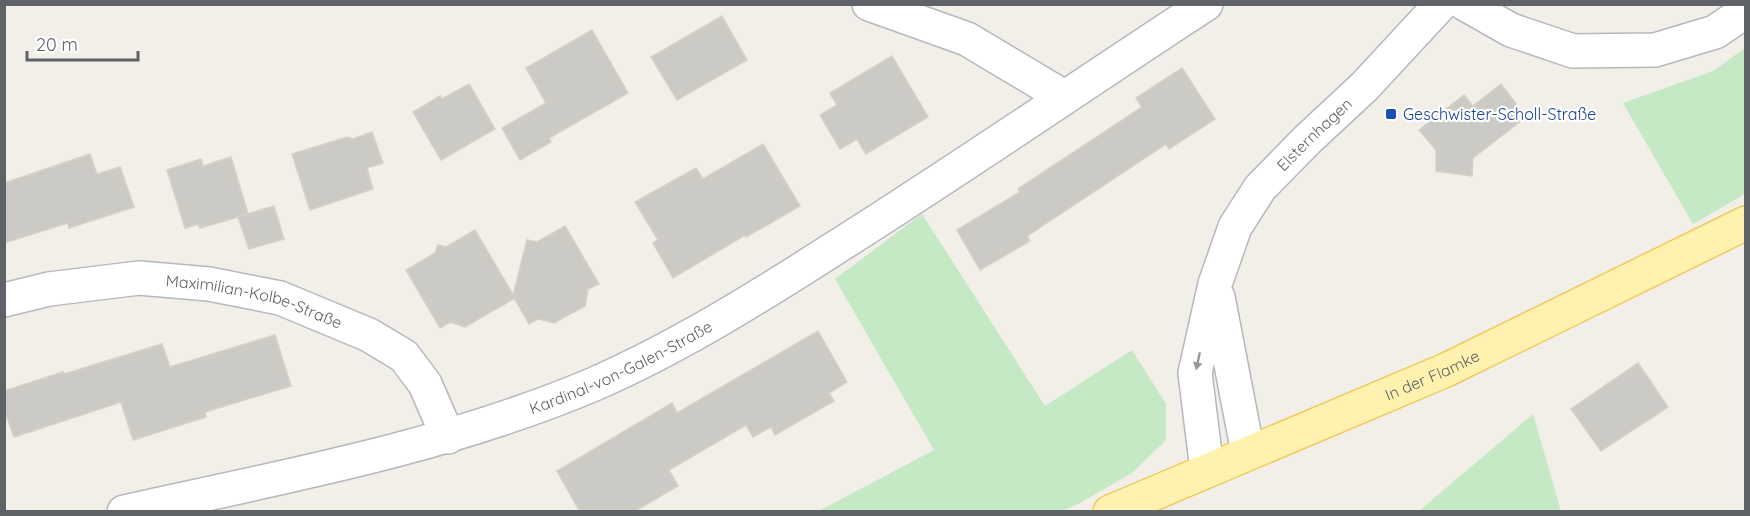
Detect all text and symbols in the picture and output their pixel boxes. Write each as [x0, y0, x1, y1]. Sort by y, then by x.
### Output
scale bar [27, 24, 138, 62]
text: 20 m [36, 33, 78, 56]
street label: Elsternhagen [1272, 93, 1356, 175]
place label: Geschwister-Scholl-Straße [1403, 104, 1596, 124]
marker: Geschwister-Scholl-Straße [1384, 107, 1398, 121]
street label: Maximilian-Kolbe-Straße [165, 270, 345, 333]
street label: Kardinal-von-Galen-Straße [526, 316, 716, 418]
street label: In der Flamke [1382, 345, 1483, 405]
one-way arrow [1193, 352, 1202, 371]

